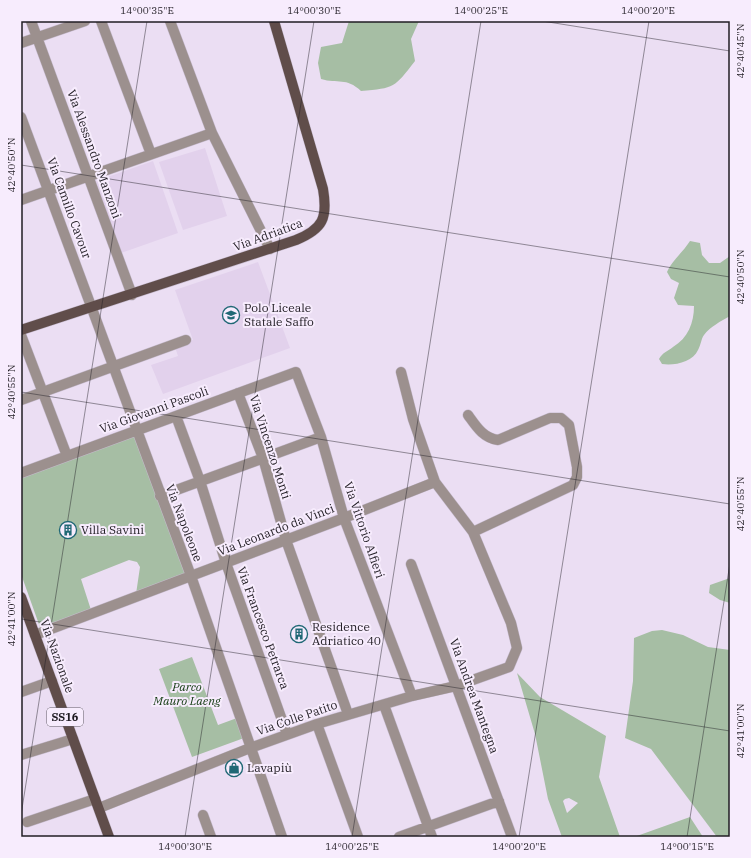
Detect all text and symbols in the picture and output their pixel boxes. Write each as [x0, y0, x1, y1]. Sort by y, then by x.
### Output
text: 14°00'35"E [120, 4, 174, 17]
text: 14°00'30"E [287, 4, 341, 17]
text: 14°00'25"E [454, 4, 508, 17]
text: 14°00'20"E [621, 4, 675, 17]
text: 42°40'45"N [734, 23, 747, 79]
street label: Via Alessandro Manzoni [64, 87, 125, 220]
text: 42°40'50"N [5, 137, 18, 193]
street label: Via Camillo Cavour [44, 155, 95, 261]
street label: Via Adriatica [231, 215, 305, 254]
text: 42°40'50"N [734, 249, 747, 305]
place label: Polo Liceale Statale Saffo [244, 300, 314, 329]
school or university icon: Polo Liceale Statale Saffo [221, 305, 241, 325]
text: 42°40'55"N [5, 364, 18, 420]
street label: Via Giovanni Pascoli [97, 383, 210, 436]
street label: Via Vincenzo Monti [247, 393, 294, 501]
text: 42°40'55"N [734, 476, 747, 532]
street label: Via Vittorio Alfieri [341, 480, 388, 580]
street label: Via Napoleone [163, 482, 206, 564]
street label: Via Leonardo da Vinci [216, 500, 336, 559]
building icon: Villa Savini [58, 520, 78, 540]
place label: Villa Savini [81, 522, 144, 537]
street label: Via Francesco Petrarca [234, 564, 293, 692]
text: 42°41'00"N [5, 591, 18, 647]
street label: Via Nazionale [37, 617, 78, 695]
place label: Residence Adriatico 40 [312, 619, 381, 648]
building icon: Residence Adriatico 40 [289, 624, 309, 644]
street label: Via Andrea Mantegna [447, 636, 502, 756]
park label: Parco Mauro Laeng [152, 679, 221, 708]
street label: Via Colle Patito [254, 697, 339, 738]
text: 42°41'00"N [734, 703, 747, 759]
road number: SS16 [47, 708, 83, 726]
shop icon: Lavapiù [224, 758, 244, 778]
place label: Lavapiù [247, 760, 292, 775]
text: 14°00'30"E [158, 840, 212, 853]
text: 14°00'25"E [325, 840, 379, 853]
text: 14°00'20"E [492, 840, 546, 853]
text: 14°00'15"E [660, 840, 714, 853]

